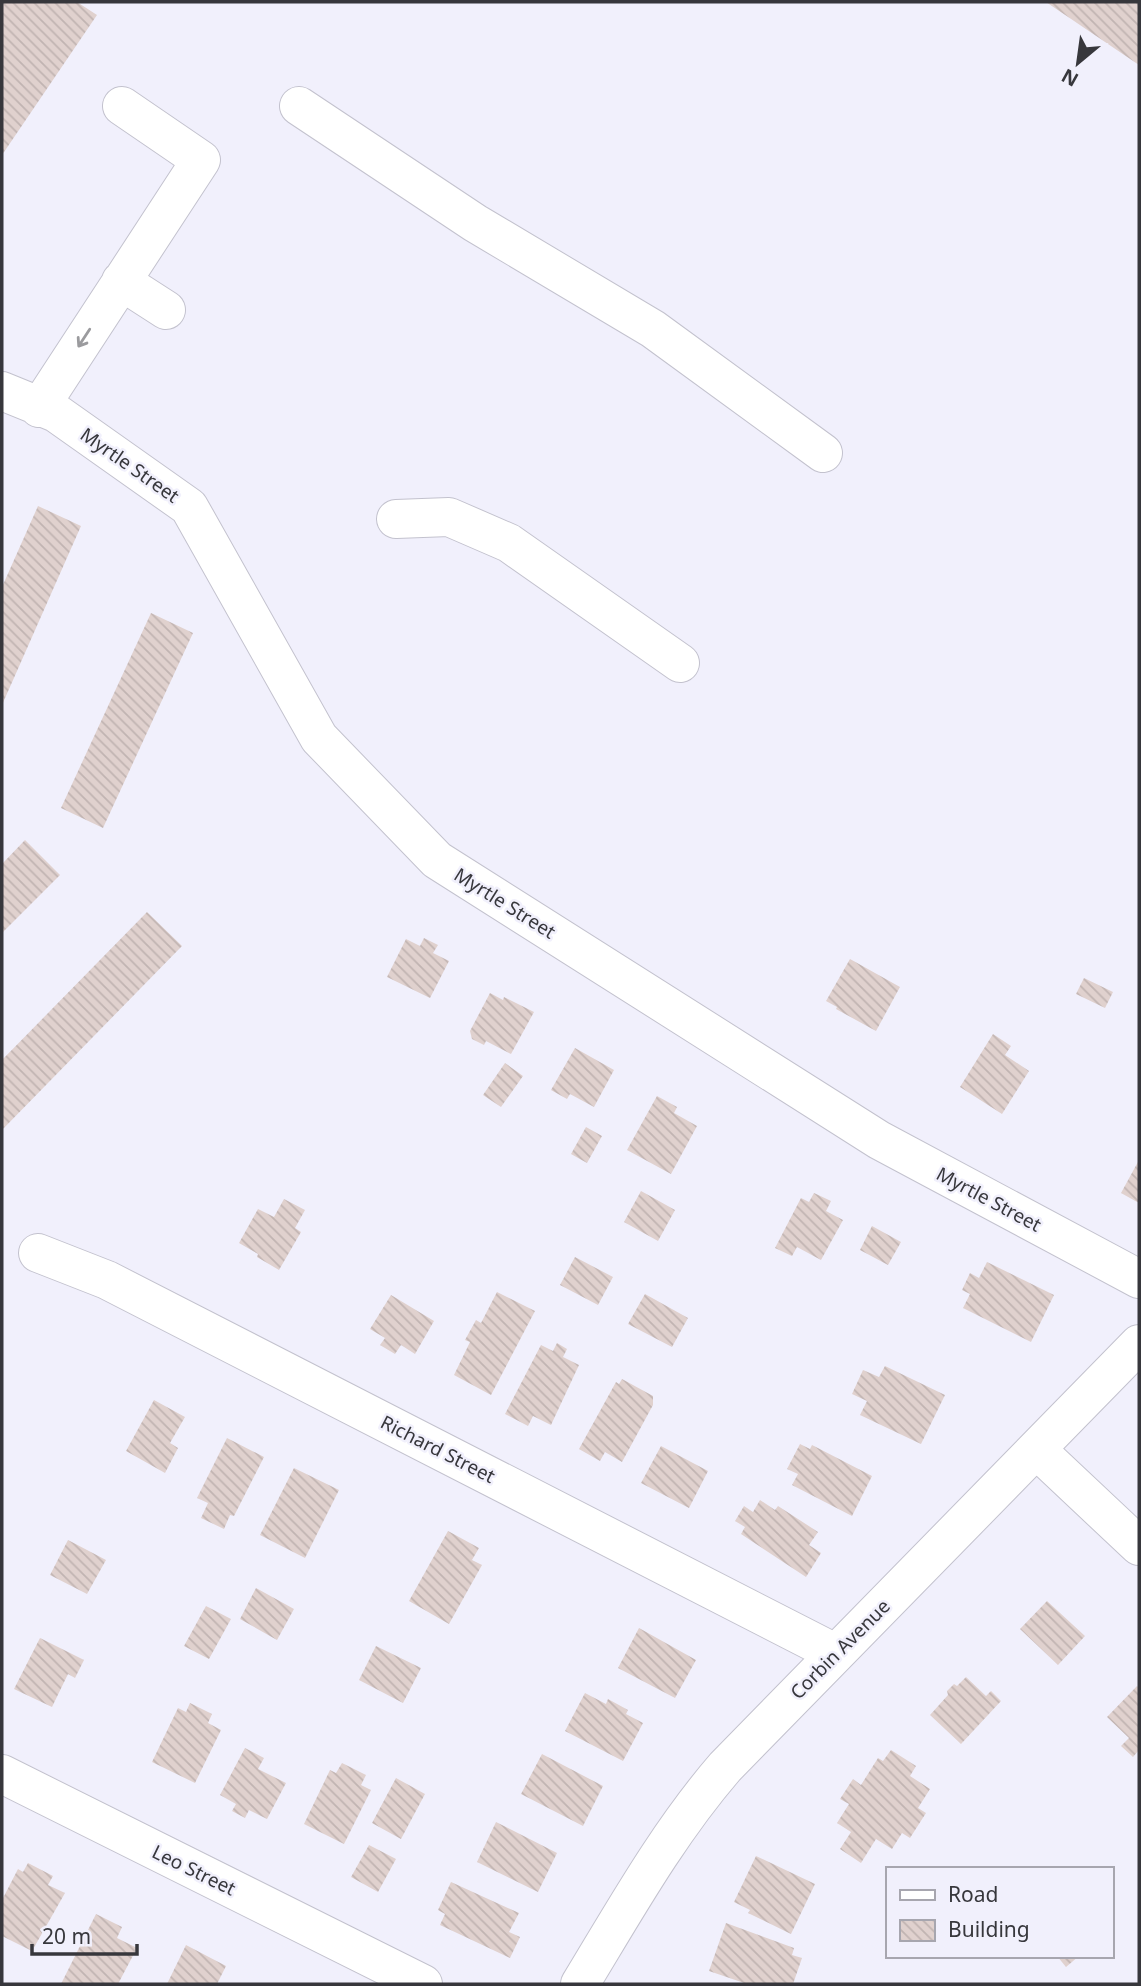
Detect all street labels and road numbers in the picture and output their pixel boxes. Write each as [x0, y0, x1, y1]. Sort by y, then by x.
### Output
street label: Myrtle Street [75, 421, 185, 509]
street label: Myrtle Street [449, 861, 561, 945]
street label: Myrtle Street [932, 1160, 1046, 1238]
street label: Richard Street [376, 1409, 500, 1489]
street label: Corbin Avenue [784, 1593, 896, 1705]
street label: Leo Street [148, 1839, 240, 1902]

